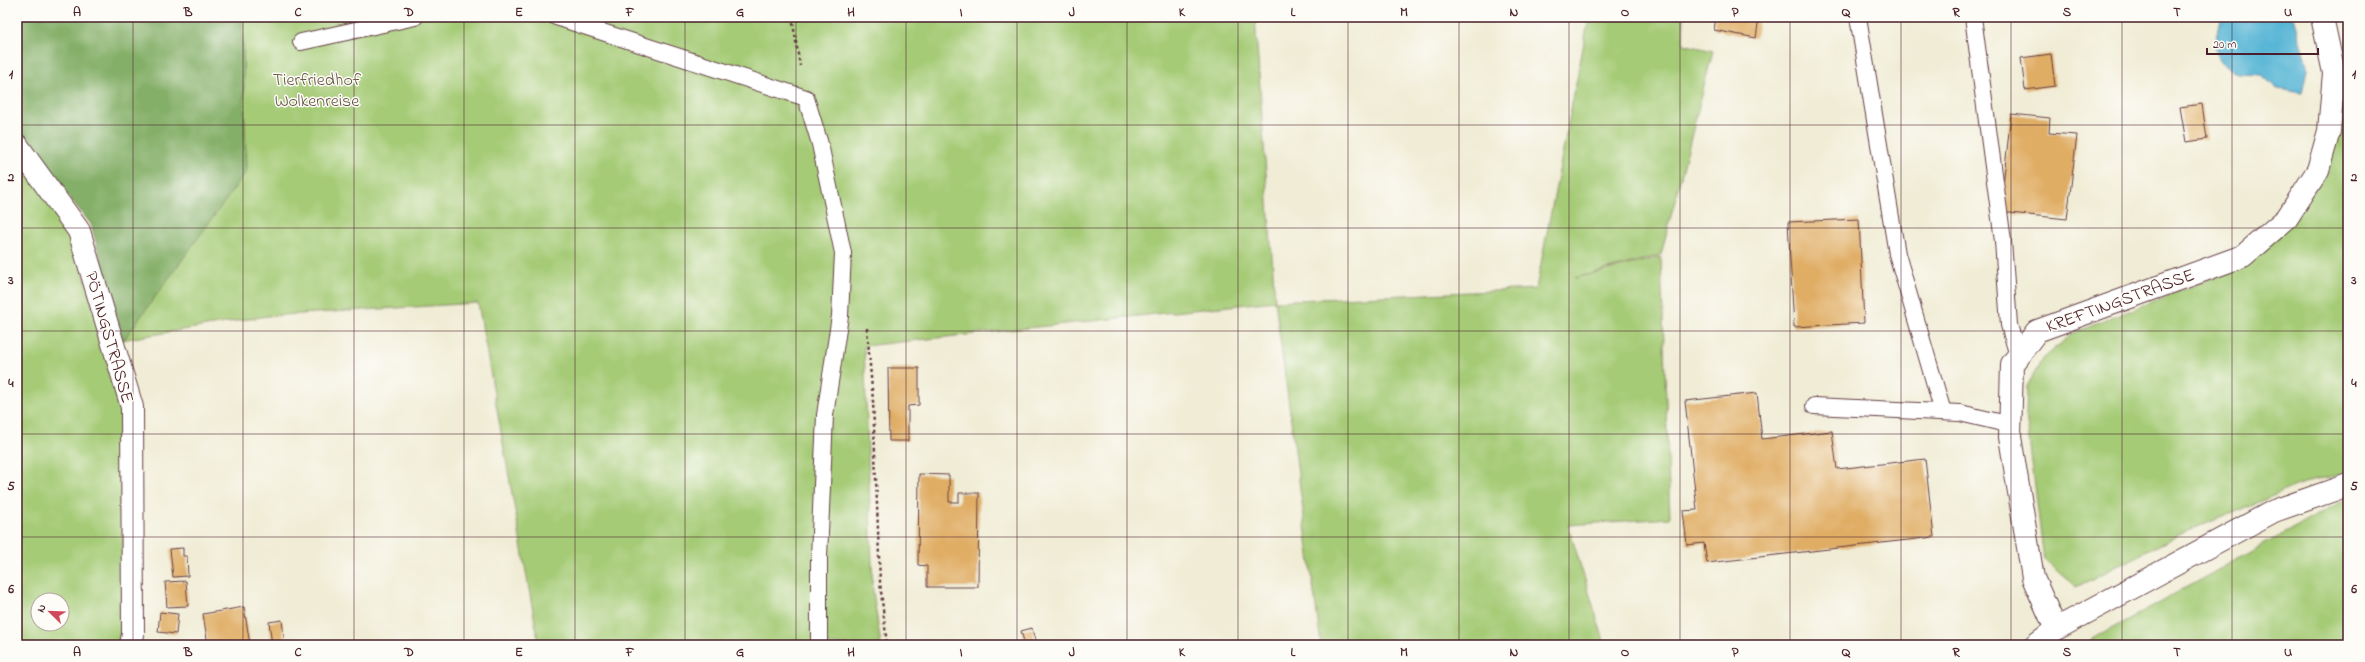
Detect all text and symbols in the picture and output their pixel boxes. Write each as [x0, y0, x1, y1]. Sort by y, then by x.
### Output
text: A [73, 3, 81, 22]
text: B [183, 3, 193, 22]
text: C [294, 3, 302, 22]
text: D [403, 3, 414, 22]
text: E [515, 3, 523, 22]
text: F [625, 3, 635, 22]
text: G [736, 3, 744, 22]
text: H [847, 3, 855, 22]
text: I [959, 3, 963, 22]
text: J [1069, 3, 1075, 22]
text: K [1179, 3, 1186, 22]
text: L [1291, 3, 1297, 22]
text: M [1400, 3, 1408, 22]
text: N [1510, 3, 1519, 22]
text: O [1621, 3, 1630, 22]
text: P [1732, 3, 1739, 22]
text: Q [1842, 3, 1851, 22]
text: R [1951, 3, 1960, 22]
text: S [2063, 3, 2072, 22]
text: T [2173, 3, 2181, 22]
text: U [2284, 3, 2292, 22]
scale bar [2207, 30, 2318, 56]
text: 20 m [2213, 36, 2236, 54]
text: 1 [9, 65, 14, 84]
text: 1 [2352, 65, 2357, 84]
park label: Tierfriedhof Wolkenreise [273, 68, 362, 115]
text: 2 [7, 168, 15, 187]
text: 2 [2350, 168, 2358, 187]
street label: KREFTINGSTRASSE [2043, 263, 2199, 341]
street label: PÖTINGSTRASSE [77, 269, 139, 407]
text: 3 [7, 271, 14, 290]
text: 3 [2350, 271, 2357, 290]
text: 4 [7, 374, 14, 393]
text: 4 [2350, 374, 2357, 393]
text: 5 [7, 477, 15, 496]
text: 5 [2350, 477, 2358, 496]
text: 6 [7, 580, 14, 599]
text: 6 [2350, 580, 2357, 599]
north arrow [30, 592, 70, 632]
text: N [33, 602, 51, 615]
text: A [73, 643, 81, 662]
text: B [183, 643, 193, 662]
text: C [294, 643, 302, 662]
text: D [403, 643, 414, 662]
text: E [515, 643, 523, 662]
text: F [625, 643, 635, 662]
text: G [736, 643, 744, 662]
text: H [847, 643, 855, 662]
text: I [959, 643, 963, 662]
text: J [1069, 643, 1075, 662]
text: K [1179, 643, 1186, 662]
text: L [1291, 643, 1297, 662]
text: M [1400, 643, 1408, 662]
text: N [1510, 643, 1519, 662]
text: O [1621, 643, 1630, 662]
text: P [1732, 643, 1739, 662]
text: Q [1842, 643, 1851, 662]
text: R [1951, 643, 1960, 662]
text: S [2063, 643, 2072, 662]
text: T [2173, 643, 2181, 662]
text: U [2284, 643, 2292, 662]

